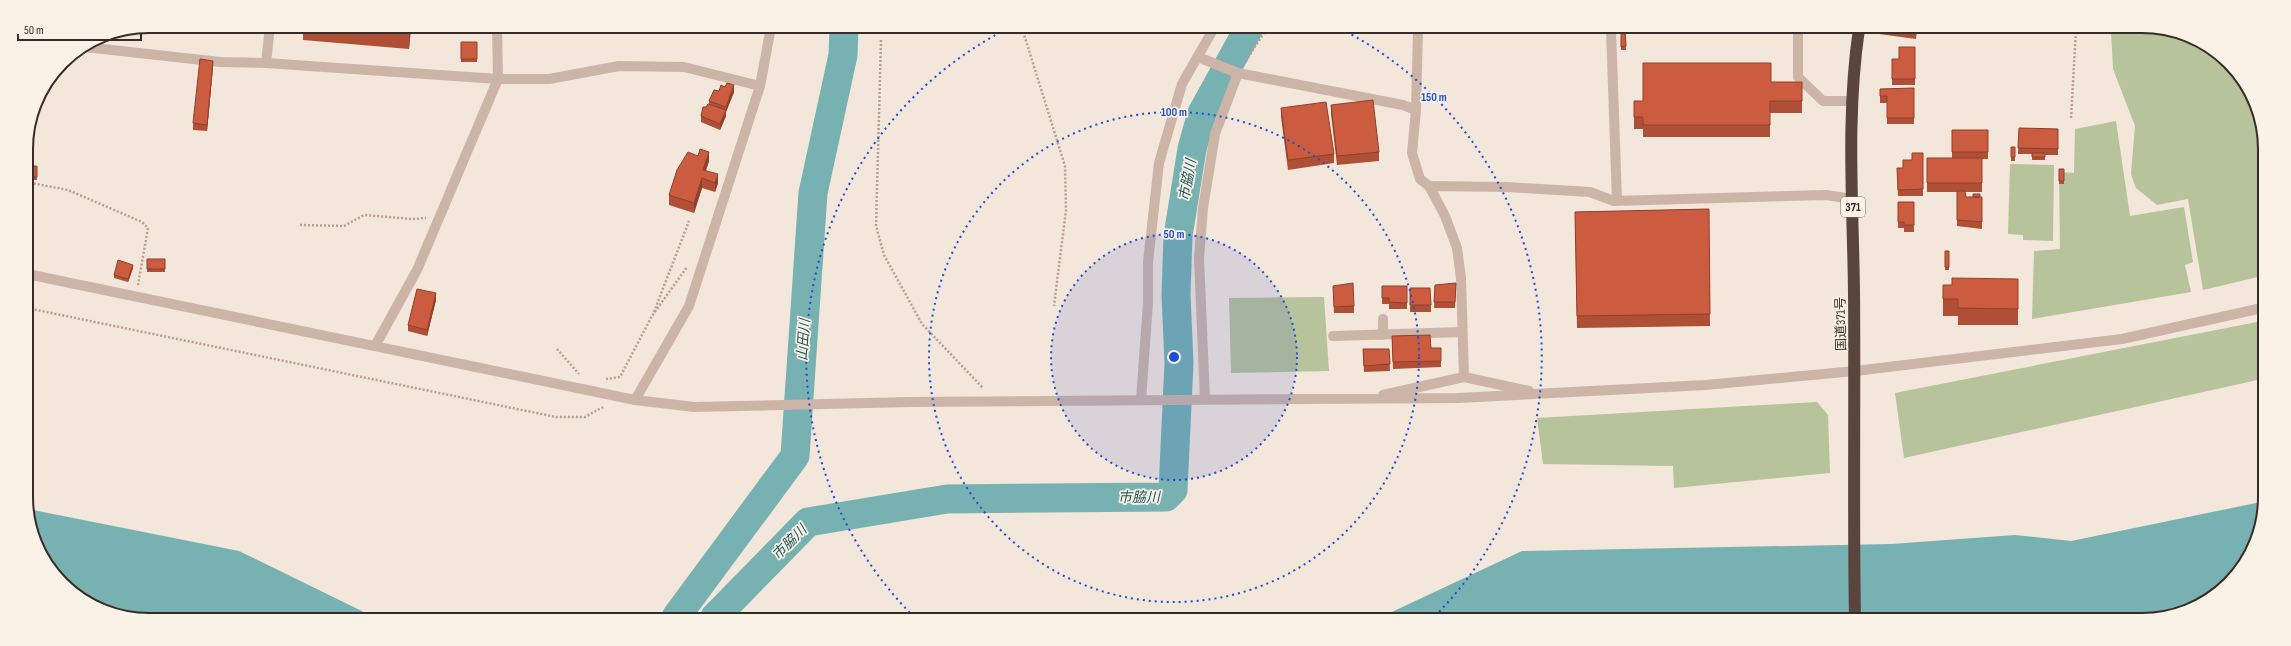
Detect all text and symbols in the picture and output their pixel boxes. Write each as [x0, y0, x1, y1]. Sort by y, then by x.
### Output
scale bar [18, 16, 141, 42]
text: 50 m [24, 23, 44, 38]
text: 150 m [1421, 90, 1447, 105]
text: 100 m [1161, 105, 1187, 120]
water label: 市脇川 [1175, 156, 1200, 202]
road number: 371 [1841, 197, 1865, 217]
text: 50 m [1164, 227, 1184, 242]
street label: 国道371号 [1833, 297, 1849, 351]
water label: 山田川 [794, 316, 814, 362]
centre of rings [1167, 350, 1181, 364]
water label: 市脇川 [1118, 489, 1162, 506]
water label: 市脇川 [768, 520, 812, 563]

